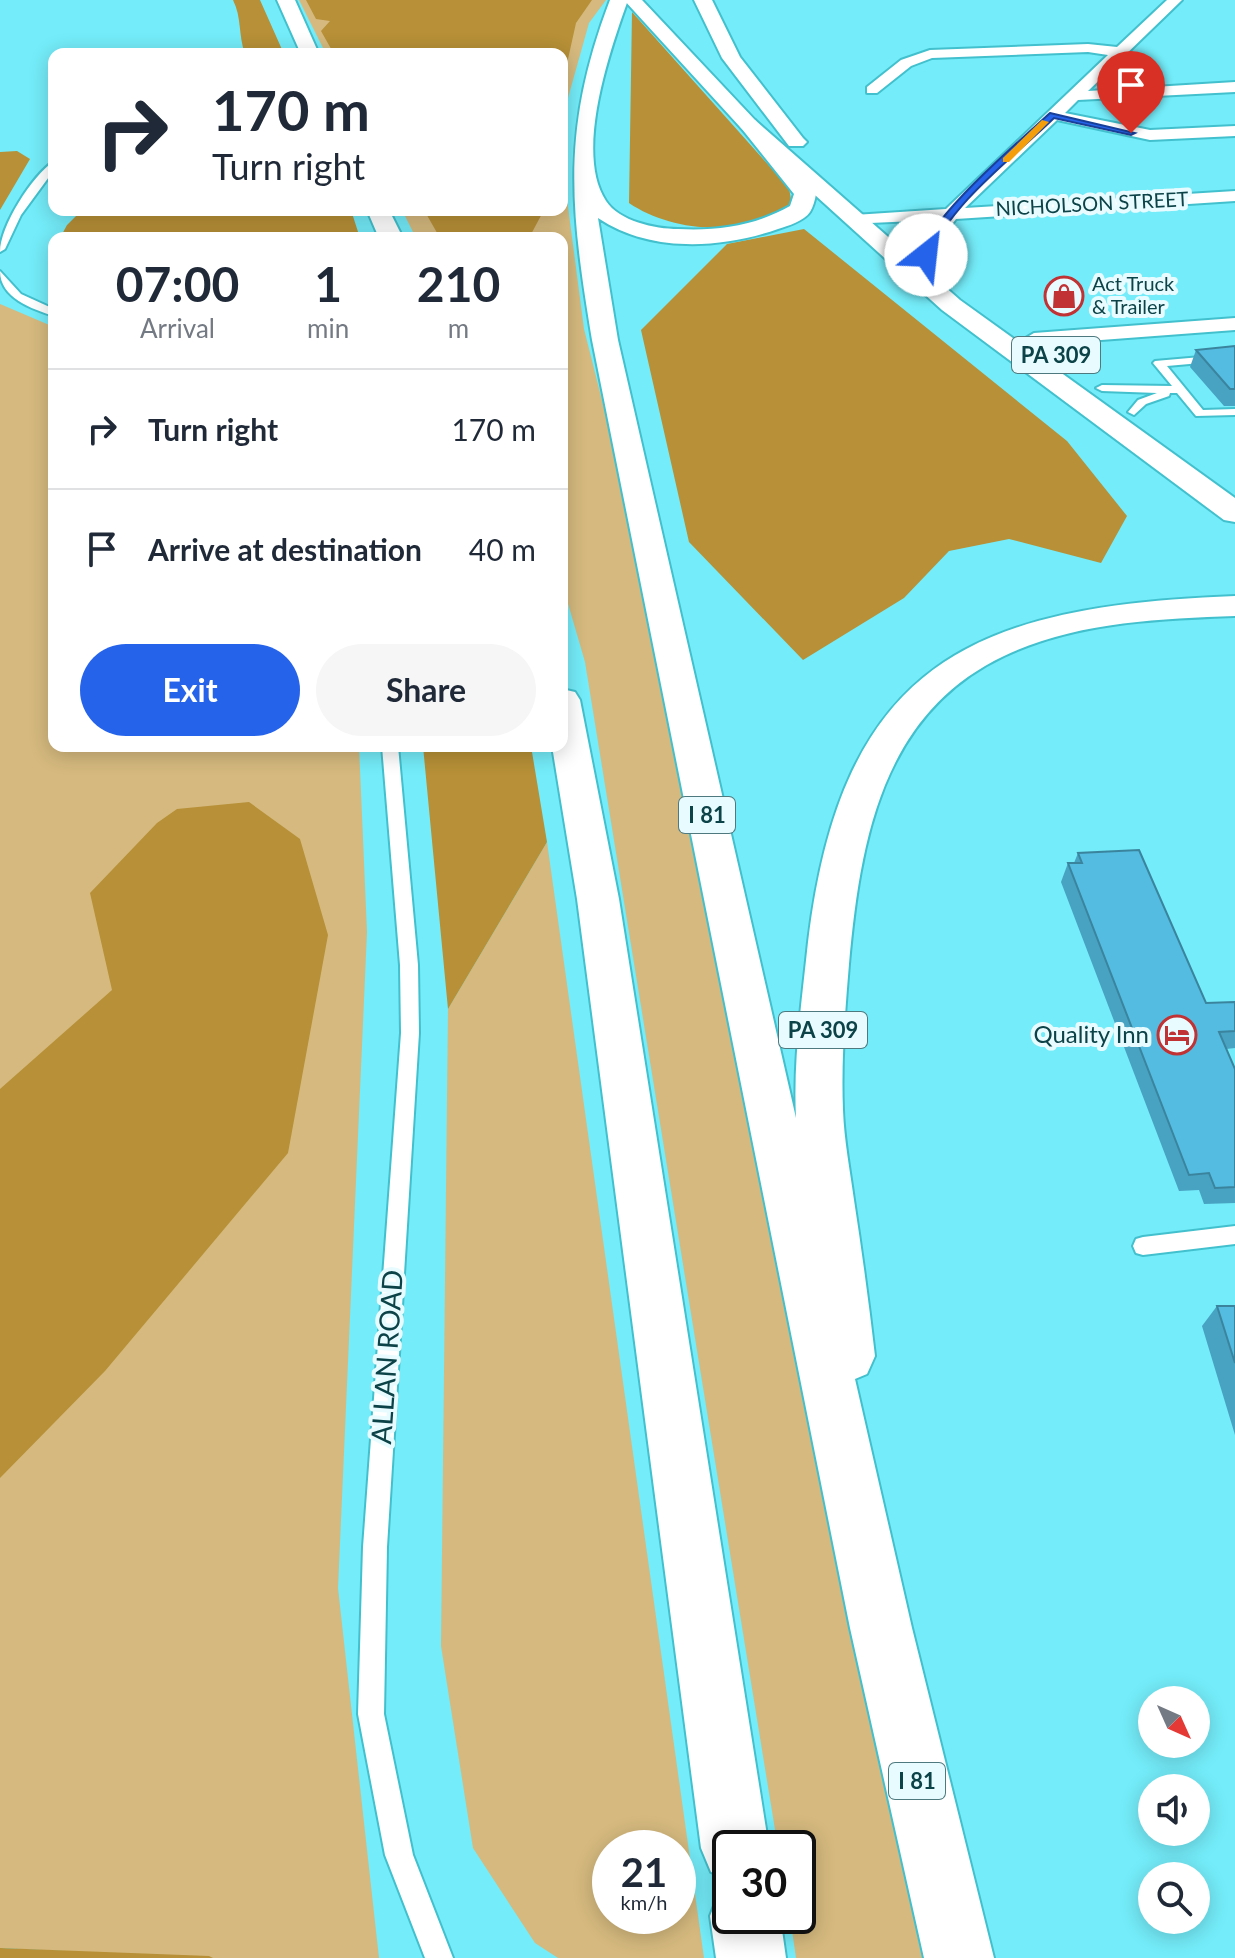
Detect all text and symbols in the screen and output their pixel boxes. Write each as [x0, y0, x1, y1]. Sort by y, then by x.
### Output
pin [1097, 51, 1165, 133]
icon: arrive [1109, 63, 1153, 107]
text: 170 m [212, 76, 370, 143]
icon: right [80, 80, 184, 184]
text: Turn right [212, 144, 365, 188]
street label: NICHOLSON STREET [995, 186, 1189, 220]
position arrow [884, 213, 968, 297]
text: 07:00 [116, 255, 239, 312]
text: 1 [314, 255, 342, 312]
text: 210 [417, 255, 500, 312]
place label: Act Truck & Trailer [1092, 271, 1175, 318]
shop icon: Act Truck & Trailer [1043, 275, 1085, 317]
text: Arrival [140, 312, 215, 344]
text: min [307, 312, 349, 344]
text: m [448, 312, 469, 344]
road number: PA 309 [1012, 337, 1100, 373]
icon: right [80, 407, 124, 451]
text: Turn right [148, 411, 278, 447]
text: 170 m [451, 411, 536, 447]
icon: arrive [80, 527, 124, 571]
text: Arrive at destination [148, 531, 422, 567]
text: 40 m [469, 531, 536, 567]
button: Exit [80, 644, 300, 736]
button: Share [316, 644, 536, 736]
road number: I 81 [679, 797, 735, 833]
road number: PA 309 [779, 1012, 867, 1048]
hotel icon: Quality Inn [1156, 1014, 1198, 1056]
place label: Quality Inn [1033, 1019, 1149, 1048]
street label: ALLAN ROAD [363, 1269, 409, 1445]
north arrow [1138, 1686, 1210, 1758]
map controls [1138, 1686, 1210, 1934]
road number: I 81 [889, 1763, 945, 1799]
button: sound [1138, 1774, 1210, 1846]
speed limit sign: 30 [712, 1830, 816, 1934]
text: 21 [621, 1848, 667, 1896]
button: search [1138, 1862, 1210, 1934]
text: km/h [621, 1890, 667, 1914]

